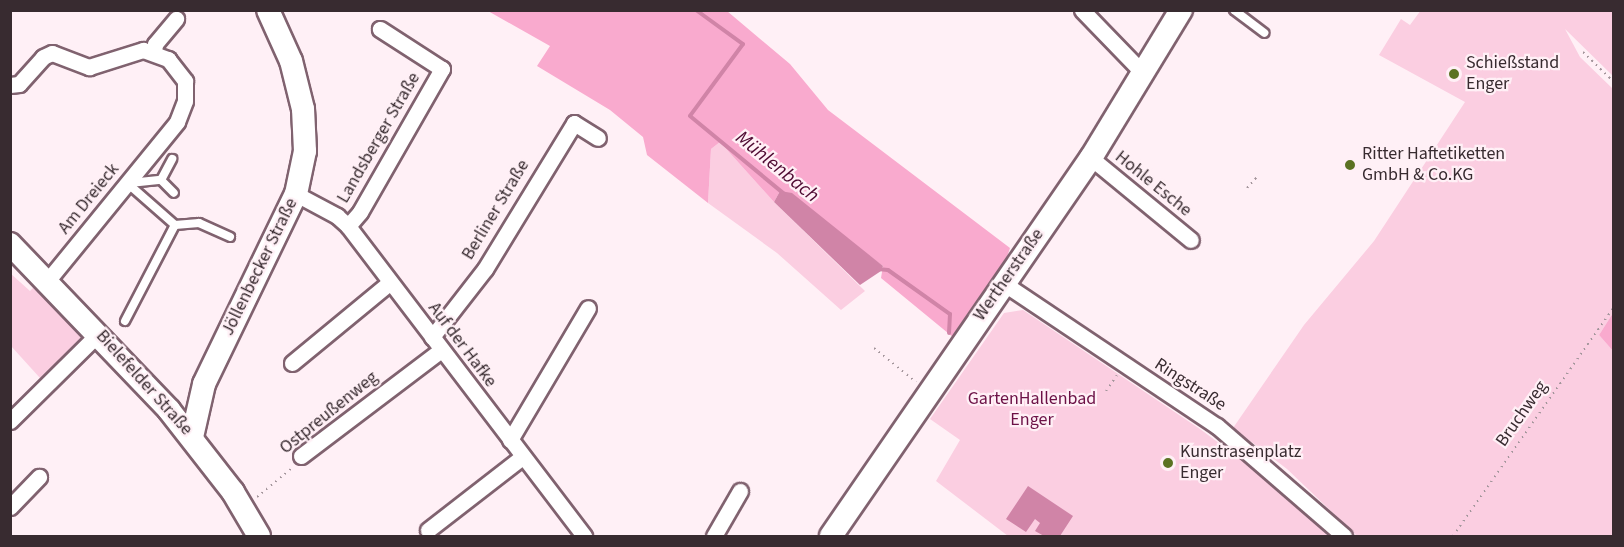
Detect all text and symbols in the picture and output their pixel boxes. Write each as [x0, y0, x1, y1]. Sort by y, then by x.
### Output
place label: Schießstand Enger [1466, 53, 1559, 96]
marker: Schießstand Enger [1447, 67, 1461, 81]
street label: Landsberger Straße [333, 69, 425, 207]
water label: Mühlenbach [730, 126, 824, 208]
place label: Ritter Haftetiketten GmbH & Co.KG [1362, 144, 1505, 186]
street label: Hohle Esche [1110, 147, 1196, 221]
street label: Berliner Straße [458, 156, 534, 264]
marker: Ritter Haftetiketten GmbH & Co.KG [1343, 158, 1357, 172]
street label: Am Dreieck [54, 159, 124, 239]
street label: Jöllenbecker Straße [217, 195, 303, 339]
street label: Wertherstraße [969, 225, 1049, 325]
street label: Auf der Hafke [423, 298, 501, 392]
street label: Bielefelder Straße [91, 326, 197, 440]
street label: Ringstraße [1150, 354, 1230, 416]
street label: Ostpreußenweg [276, 367, 382, 459]
street label: Bruchweg [1492, 377, 1552, 451]
park label: GartenHallenbad Enger [968, 389, 1096, 432]
place label: Kunstrasenplatz Enger [1180, 442, 1301, 484]
marker: Kunstrasenplatz Enger [1161, 456, 1175, 470]

